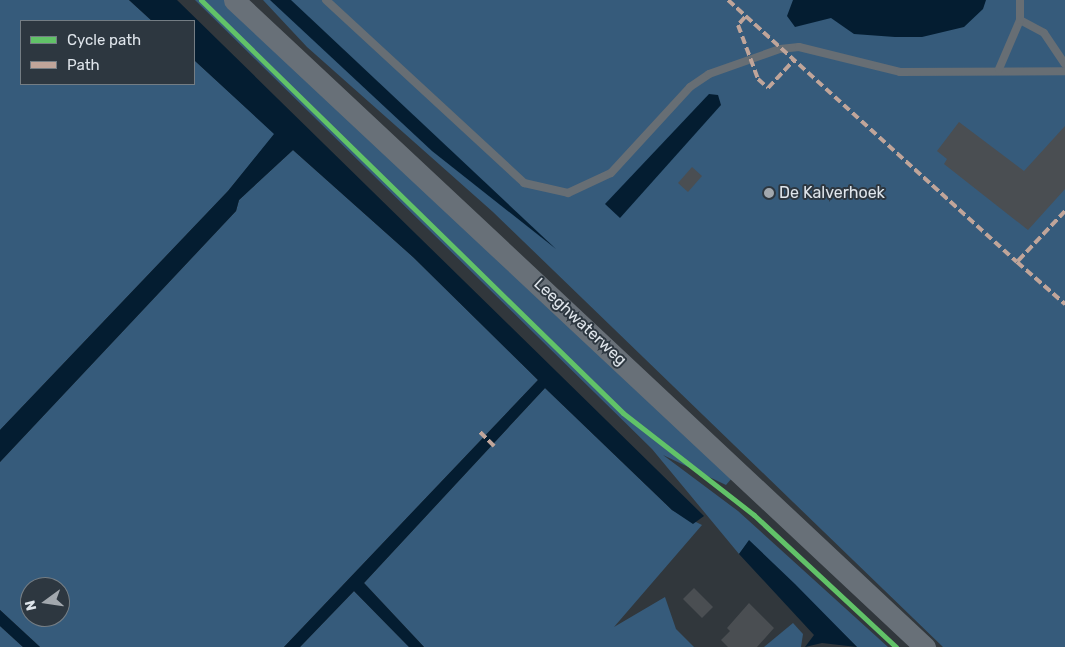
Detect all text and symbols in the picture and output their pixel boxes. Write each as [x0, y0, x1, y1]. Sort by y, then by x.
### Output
legend [20, 20, 195, 85]
text: Cycle path [67, 31, 141, 49]
text: Path [67, 56, 100, 74]
place label: De Kalverhoek [779, 183, 885, 203]
marker: De Kalverhoek [763, 187, 775, 199]
street label: Leeghwaterweg [530, 274, 630, 370]
north arrow [20, 577, 70, 627]
text: N [21, 599, 40, 612]

